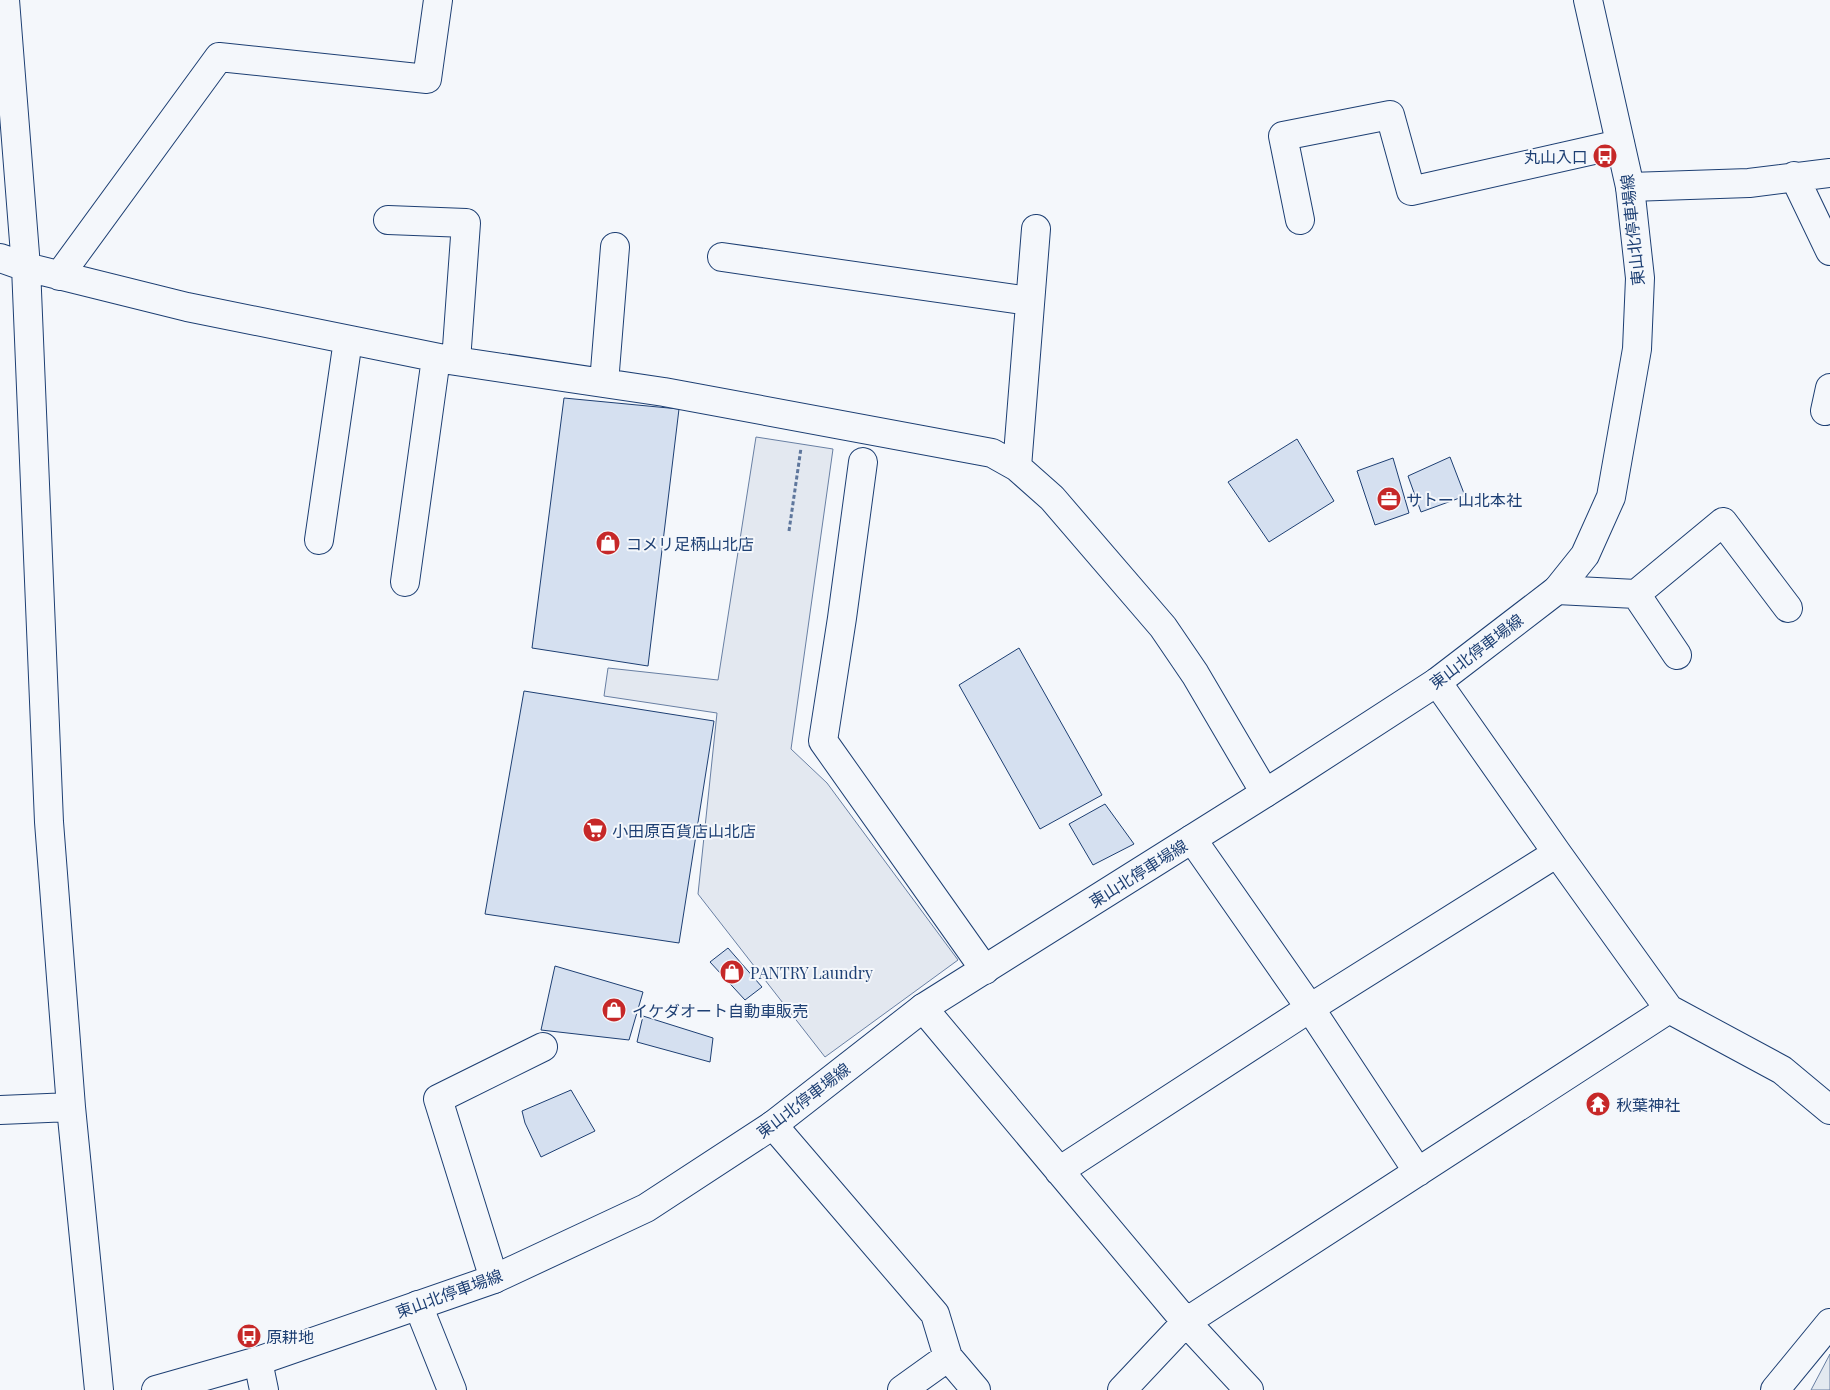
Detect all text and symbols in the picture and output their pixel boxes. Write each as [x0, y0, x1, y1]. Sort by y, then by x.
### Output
bus stop icon: 丸山入口 [1592, 143, 1618, 169]
place label: 丸山入口 [1524, 146, 1588, 167]
street label: 東山北停車場線 [1616, 173, 1648, 287]
office icon: サトー 山北本社 [1376, 486, 1402, 512]
place label: サトー 山北本社 [1406, 489, 1522, 510]
shop icon: コメリ足柄山北店 [595, 530, 621, 556]
place label: コメリ足柄山北店 [626, 533, 754, 554]
street label: 東山北停車場線 [1425, 609, 1527, 693]
supermarket icon: 小田原百貨店山北店 [582, 817, 608, 843]
place label: 小田原百貨店山北店 [612, 820, 756, 841]
street label: 東山北停車場線 [1085, 834, 1191, 912]
shop icon: PANTRY Laundry [719, 959, 745, 985]
place label: PANTRY Laundry [750, 962, 873, 983]
shop icon: イケダオート自動車販売 [601, 997, 627, 1023]
place label: イケダオート自動車販売 [632, 1000, 808, 1021]
street label: 東山北停車場線 [752, 1058, 854, 1142]
temple icon: 秋葉神社 [1585, 1091, 1611, 1117]
place label: 秋葉神社 [1616, 1094, 1680, 1115]
street label: 東山北停車場線 [393, 1264, 505, 1322]
bus stop icon: 原耕地 [236, 1323, 262, 1349]
place label: 原耕地 [266, 1326, 314, 1347]

